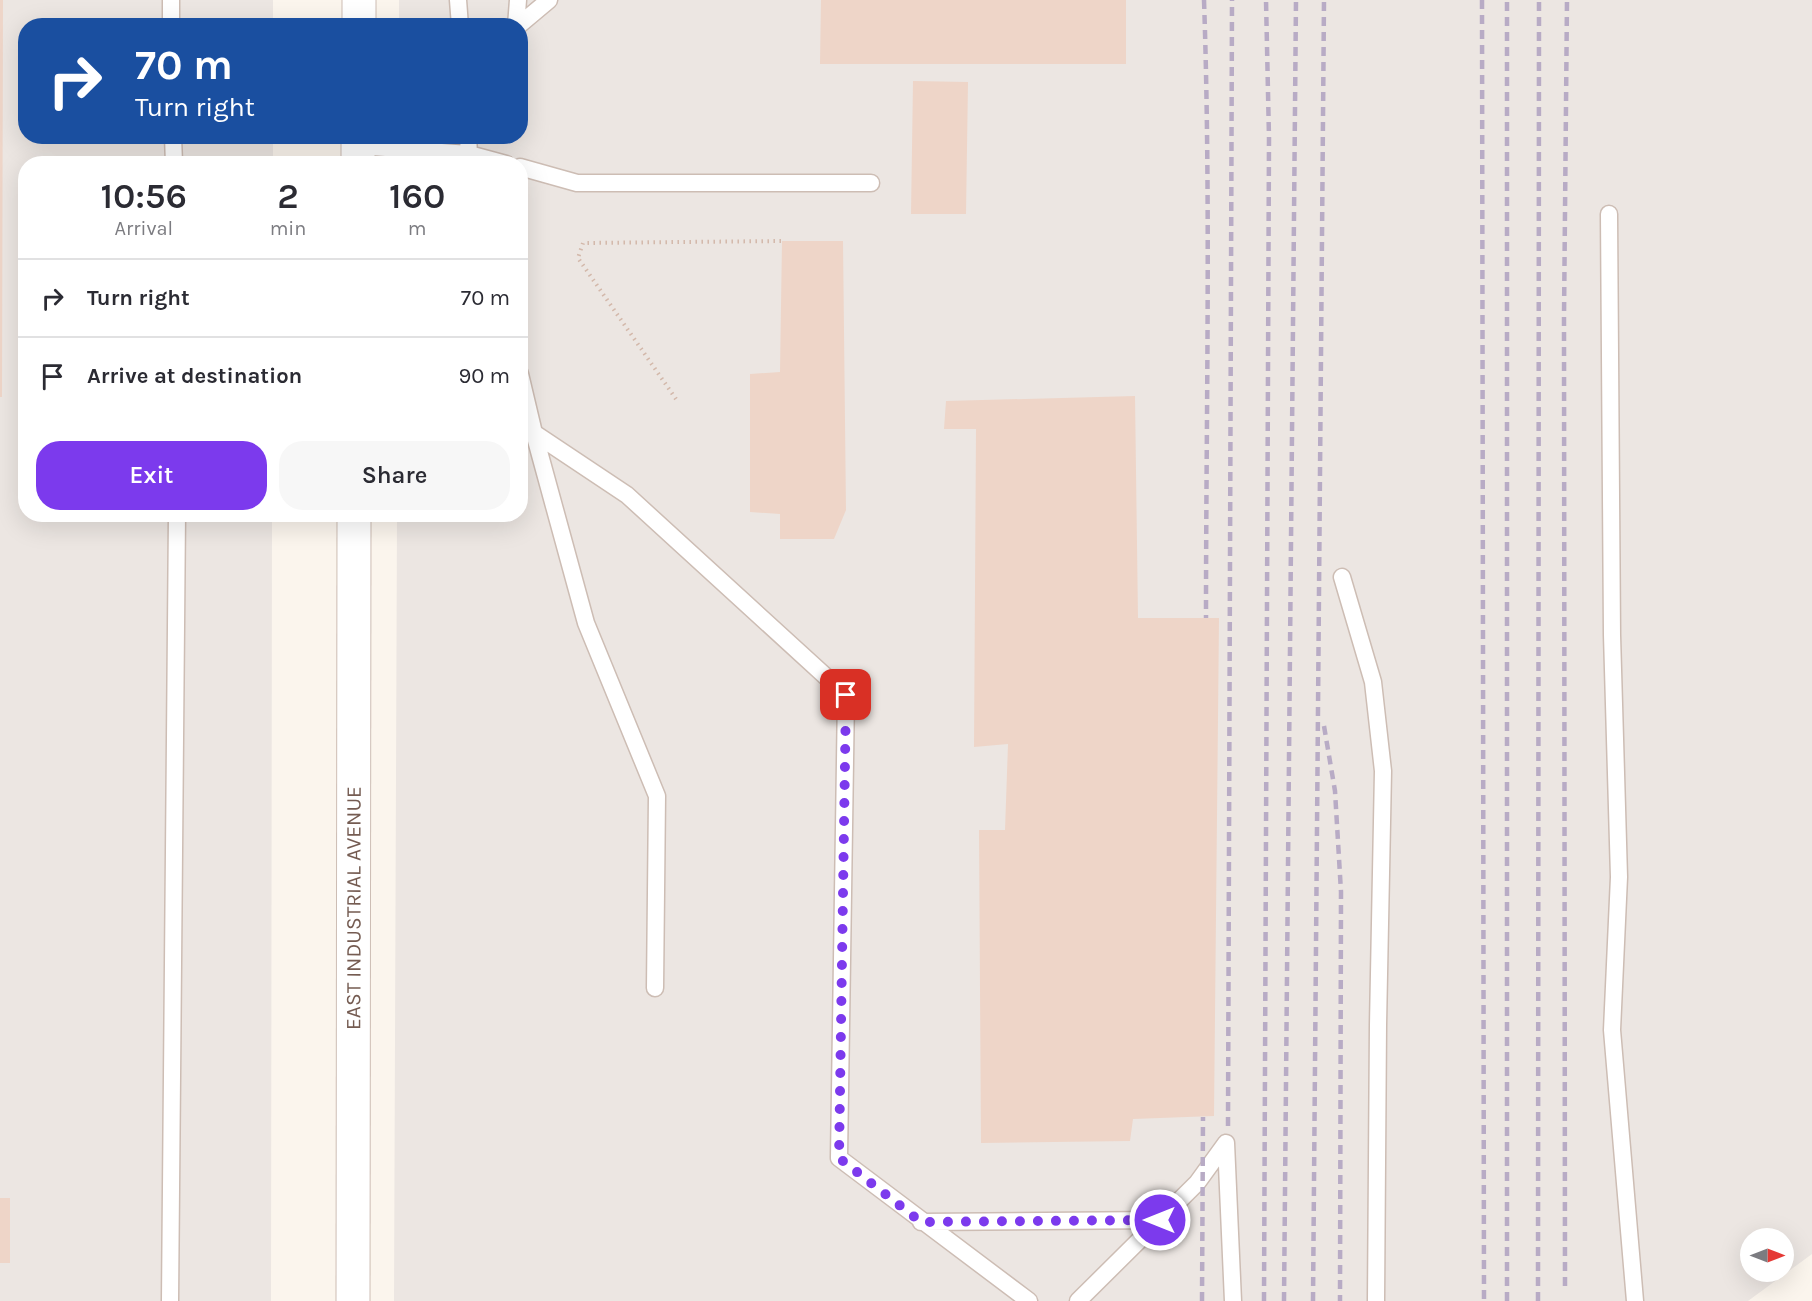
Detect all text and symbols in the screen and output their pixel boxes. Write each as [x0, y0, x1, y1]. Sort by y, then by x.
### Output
text: 70 m [135, 40, 233, 90]
icon: right [36, 42, 114, 120]
text: Turn right [135, 91, 255, 123]
text: 10:56 [101, 175, 187, 217]
text: 2 [277, 175, 299, 217]
text: 160 [389, 175, 445, 217]
text: Arrival [115, 217, 173, 240]
text: min [270, 217, 306, 240]
text: m [408, 217, 427, 240]
icon: right [36, 282, 69, 315]
text: Turn right [87, 285, 190, 311]
text: 70 m [461, 285, 510, 311]
icon: arrive [36, 360, 69, 393]
text: Arrive at destination [87, 363, 302, 389]
text: 90 m [458, 363, 510, 389]
button: Exit [36, 441, 267, 510]
button: Share [279, 441, 510, 510]
pin [820, 669, 871, 720]
icon: arrive [829, 678, 862, 711]
street label: EAST INDUSTRIAL AVENUE [341, 786, 366, 1030]
position arrow [1128, 1188, 1192, 1252]
north arrow [1740, 1228, 1794, 1282]
map controls [1740, 1228, 1794, 1282]

